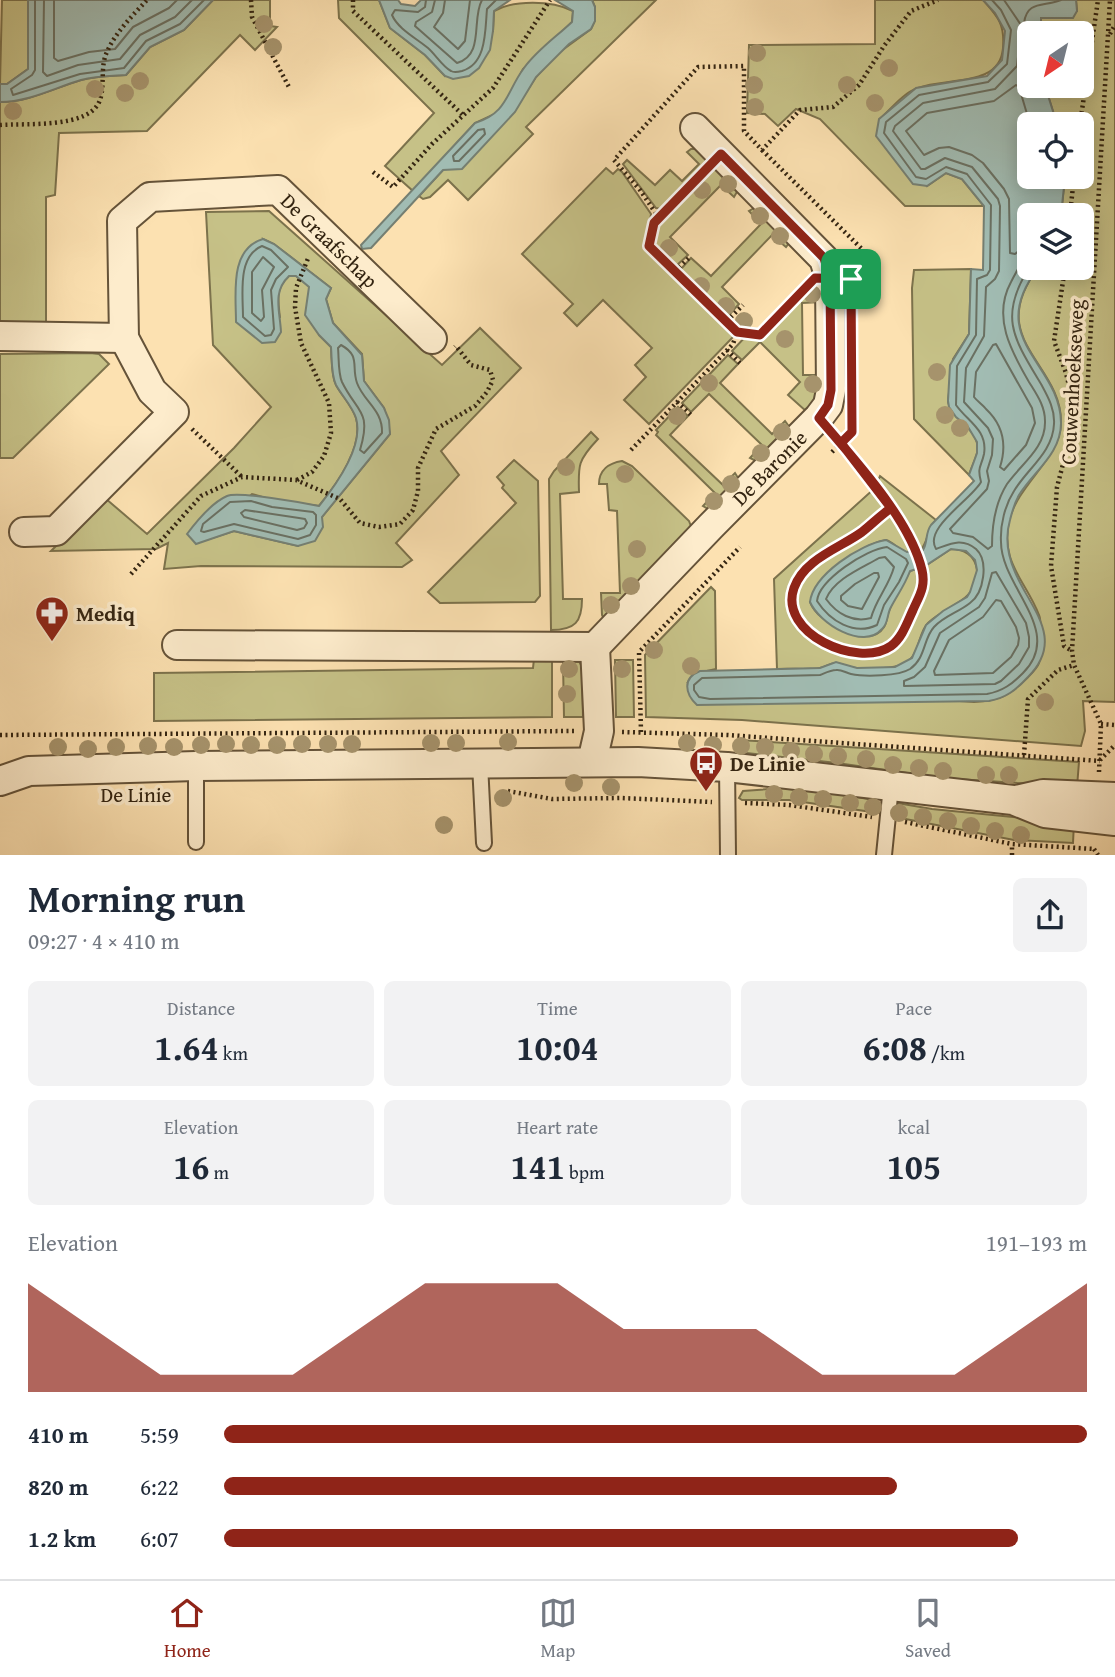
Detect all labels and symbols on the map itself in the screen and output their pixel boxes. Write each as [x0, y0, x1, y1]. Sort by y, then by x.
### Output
north arrow [1017, 21, 1094, 98]
street label: De Graafschap [274, 185, 385, 295]
pin [821, 249, 881, 309]
street label: Couwenhoekseweg [1052, 298, 1092, 466]
street label: De Baronie [724, 422, 814, 512]
pharmacy icon: Mediq [33, 594, 71, 643]
place label: Mediq [76, 598, 135, 629]
bus stop icon: De Linie [687, 744, 725, 793]
place label: De Linie [730, 748, 805, 779]
street label: De Linie [101, 779, 172, 810]

